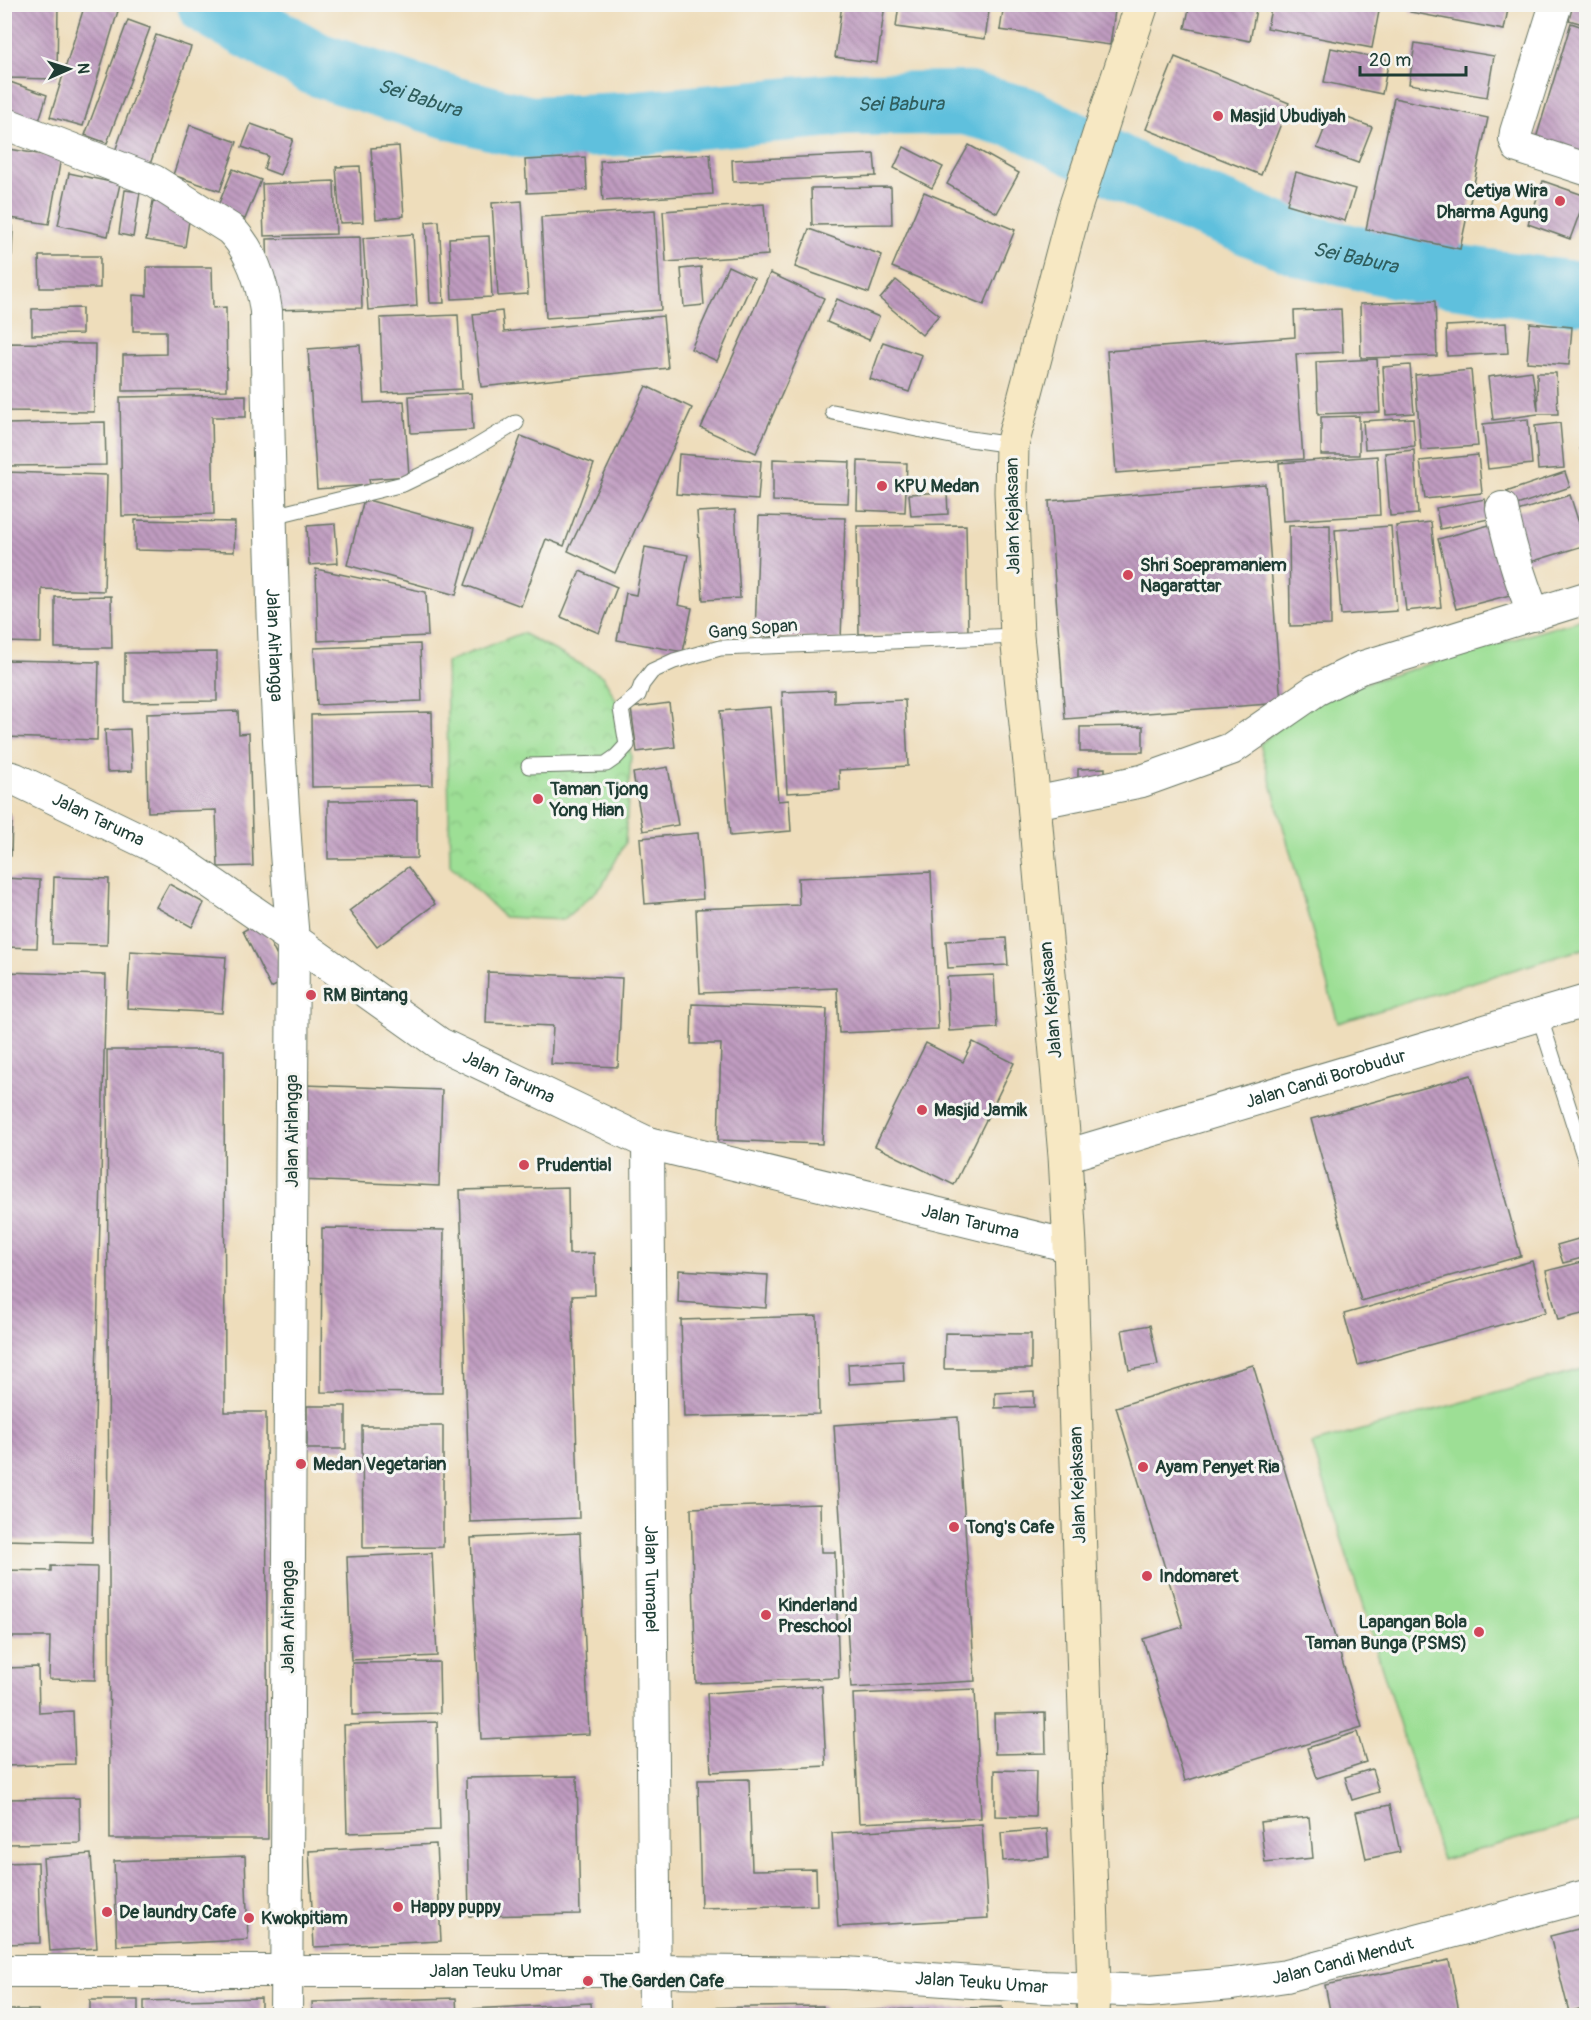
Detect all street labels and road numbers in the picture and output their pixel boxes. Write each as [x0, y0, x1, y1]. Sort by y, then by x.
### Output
street label: Jalan Kejaksaan [1000, 457, 1026, 575]
street label: Jalan Airlangga [261, 588, 289, 702]
street label: Gang Sopan [707, 614, 799, 644]
street label: Jalan Taruma [48, 787, 148, 851]
street label: Jalan Kejaksaan [1034, 941, 1068, 1059]
street label: Jalan Candi Borobudur [1243, 1044, 1409, 1113]
street label: Jalan Taruma [459, 1045, 559, 1109]
street label: Jalan Airlangga [281, 1074, 304, 1188]
street label: Jalan Taruma [919, 1199, 1022, 1245]
street label: Jalan Kejaksaan [1064, 1426, 1092, 1544]
street label: Jalan Tumapel [640, 1525, 663, 1633]
street label: Jalan Airlangga [277, 1560, 300, 1674]
street label: Jalan Candi Mendut [1270, 1931, 1416, 1989]
street label: Jalan Teuku Umar [429, 1960, 563, 1983]
street label: Jalan Teuku Umar [914, 1966, 1050, 1999]

